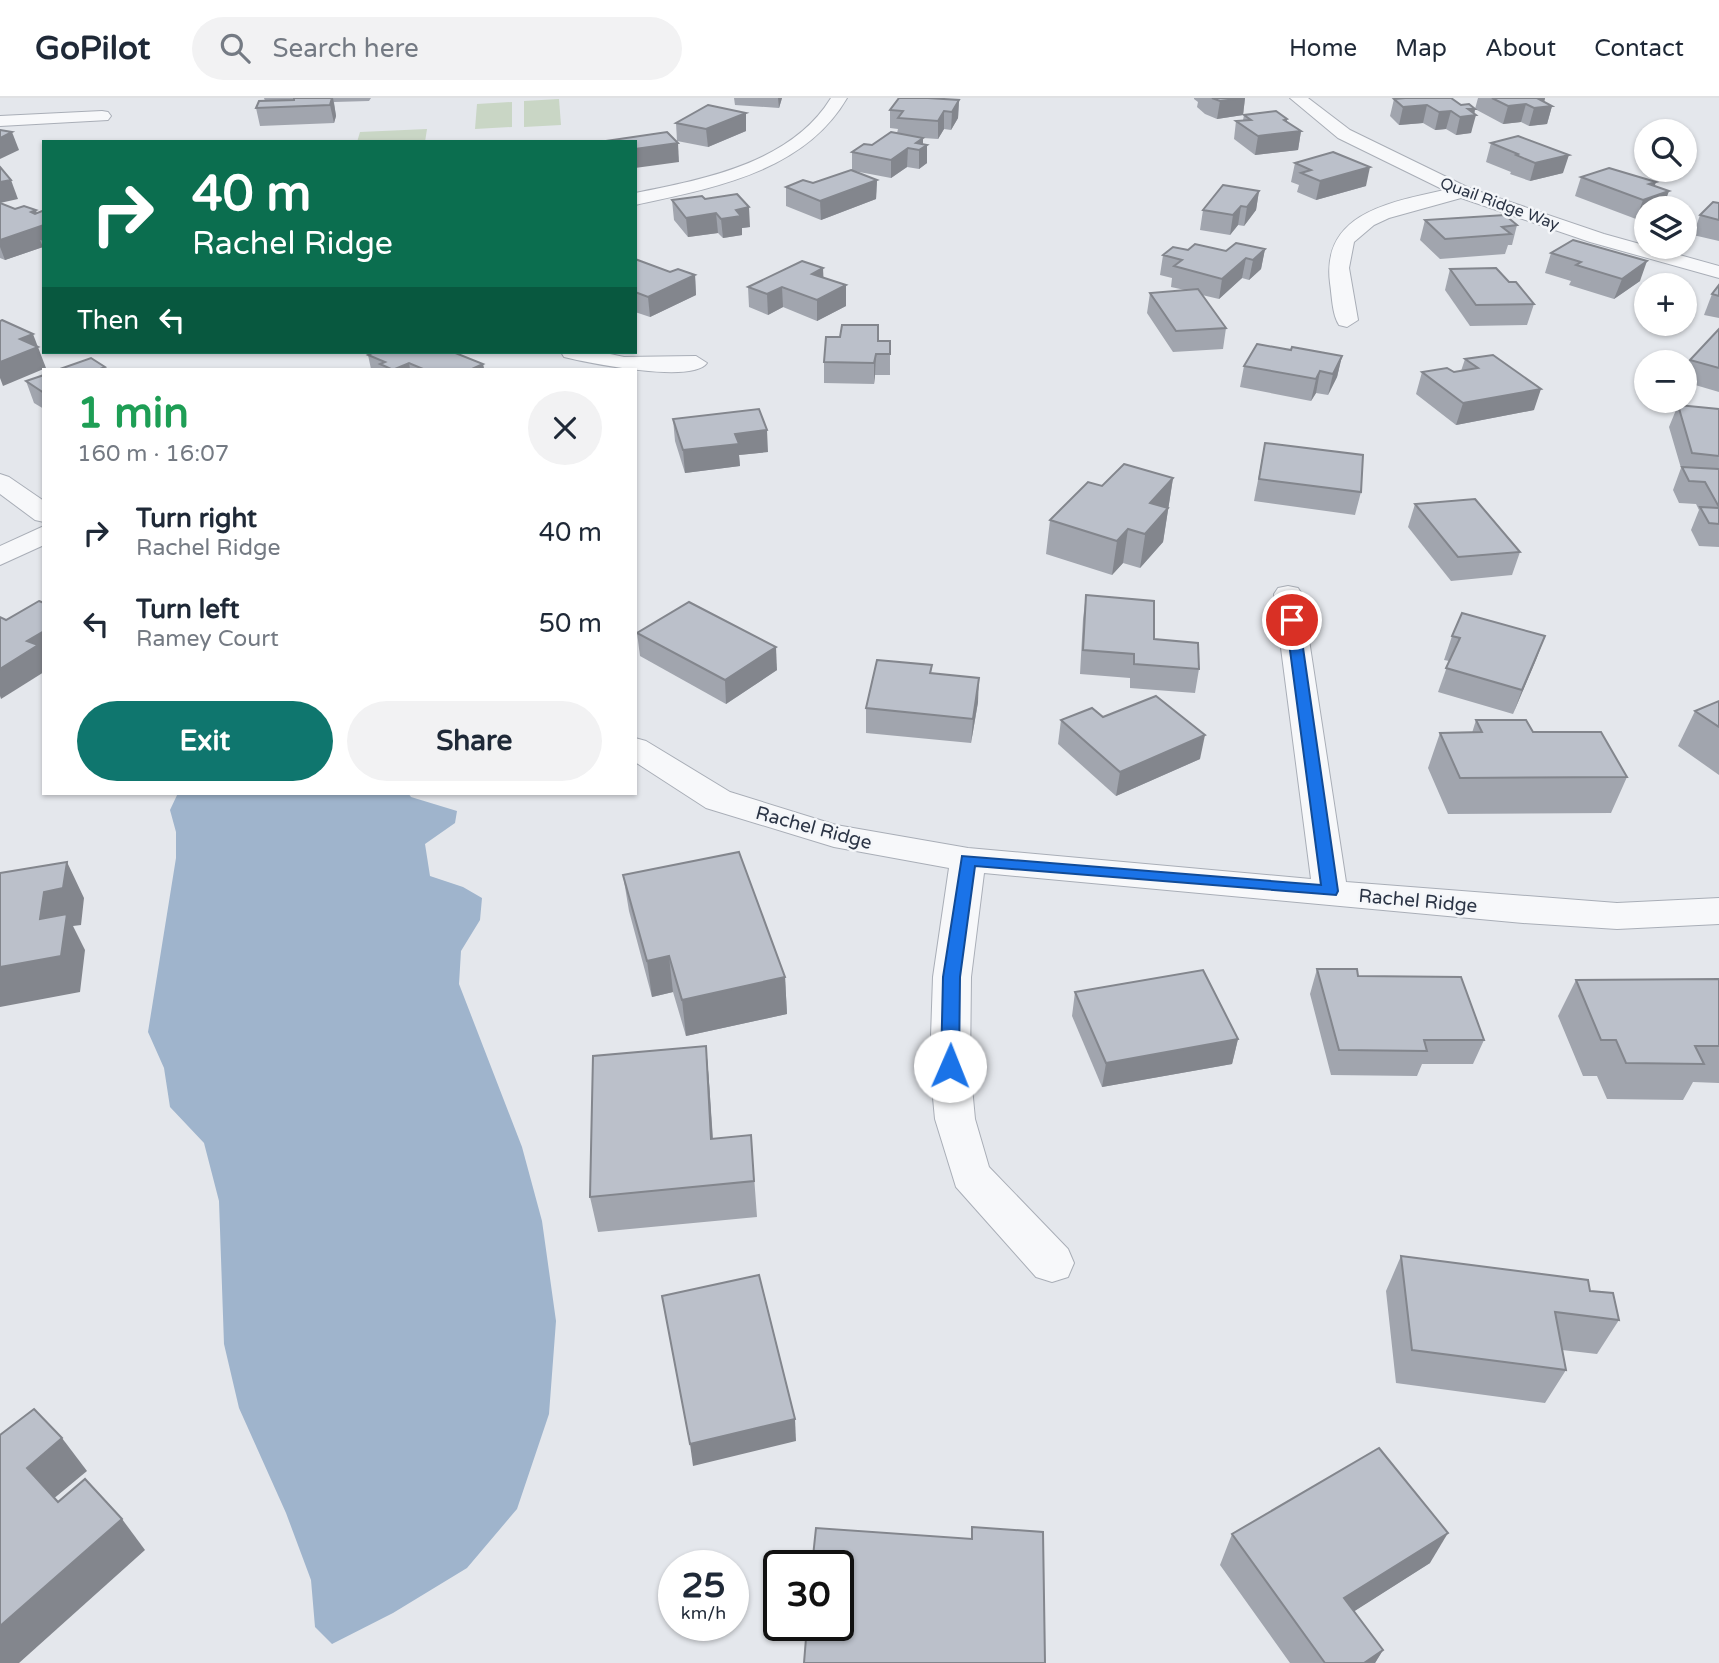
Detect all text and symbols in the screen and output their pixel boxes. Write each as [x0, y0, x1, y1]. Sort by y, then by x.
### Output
search box [192, 17, 682, 80]
text: GoPilot [35, 29, 150, 68]
icon: search [216, 29, 254, 67]
text: Search here [272, 33, 419, 64]
text: Home [1289, 34, 1357, 63]
text: Map [1395, 34, 1447, 63]
text: About [1485, 34, 1556, 63]
text: Contact [1594, 34, 1684, 63]
map controls [1634, 119, 1697, 413]
button: search [1634, 119, 1697, 182]
text: 40 m [192, 165, 311, 224]
icon: right [77, 168, 168, 259]
street label: Quail Ridge Way [1437, 173, 1562, 235]
button: layers [1634, 196, 1697, 259]
text: Rachel Ridge [192, 225, 393, 263]
button: + [1634, 273, 1697, 336]
icon: left [153, 301, 191, 339]
text: Then [77, 305, 139, 336]
button: − [1634, 350, 1697, 413]
text: 1 min [77, 388, 189, 439]
button: close [528, 391, 602, 465]
text: 160 m · 16:07 [77, 440, 229, 468]
text: Turn right [136, 503, 257, 534]
icon: right [77, 514, 115, 552]
text: 40 m [539, 517, 602, 548]
text: Rachel Ridge [136, 534, 280, 562]
pin [1262, 590, 1322, 650]
text: Turn left [136, 594, 239, 625]
icon: arrive [1273, 601, 1311, 639]
icon: left [77, 605, 115, 643]
text: 50 m [539, 608, 602, 639]
text: Ramey Court [136, 625, 279, 653]
button: Exit [77, 701, 333, 781]
button: Share [347, 701, 602, 781]
street label: Rachel Ridge [753, 802, 874, 854]
street label: Rachel Ridge [1358, 885, 1478, 917]
position arrow [913, 1029, 987, 1103]
speed limit sign: 30 [763, 1550, 854, 1641]
text: 25 [682, 1565, 725, 1607]
text: km/h [681, 1602, 726, 1624]

